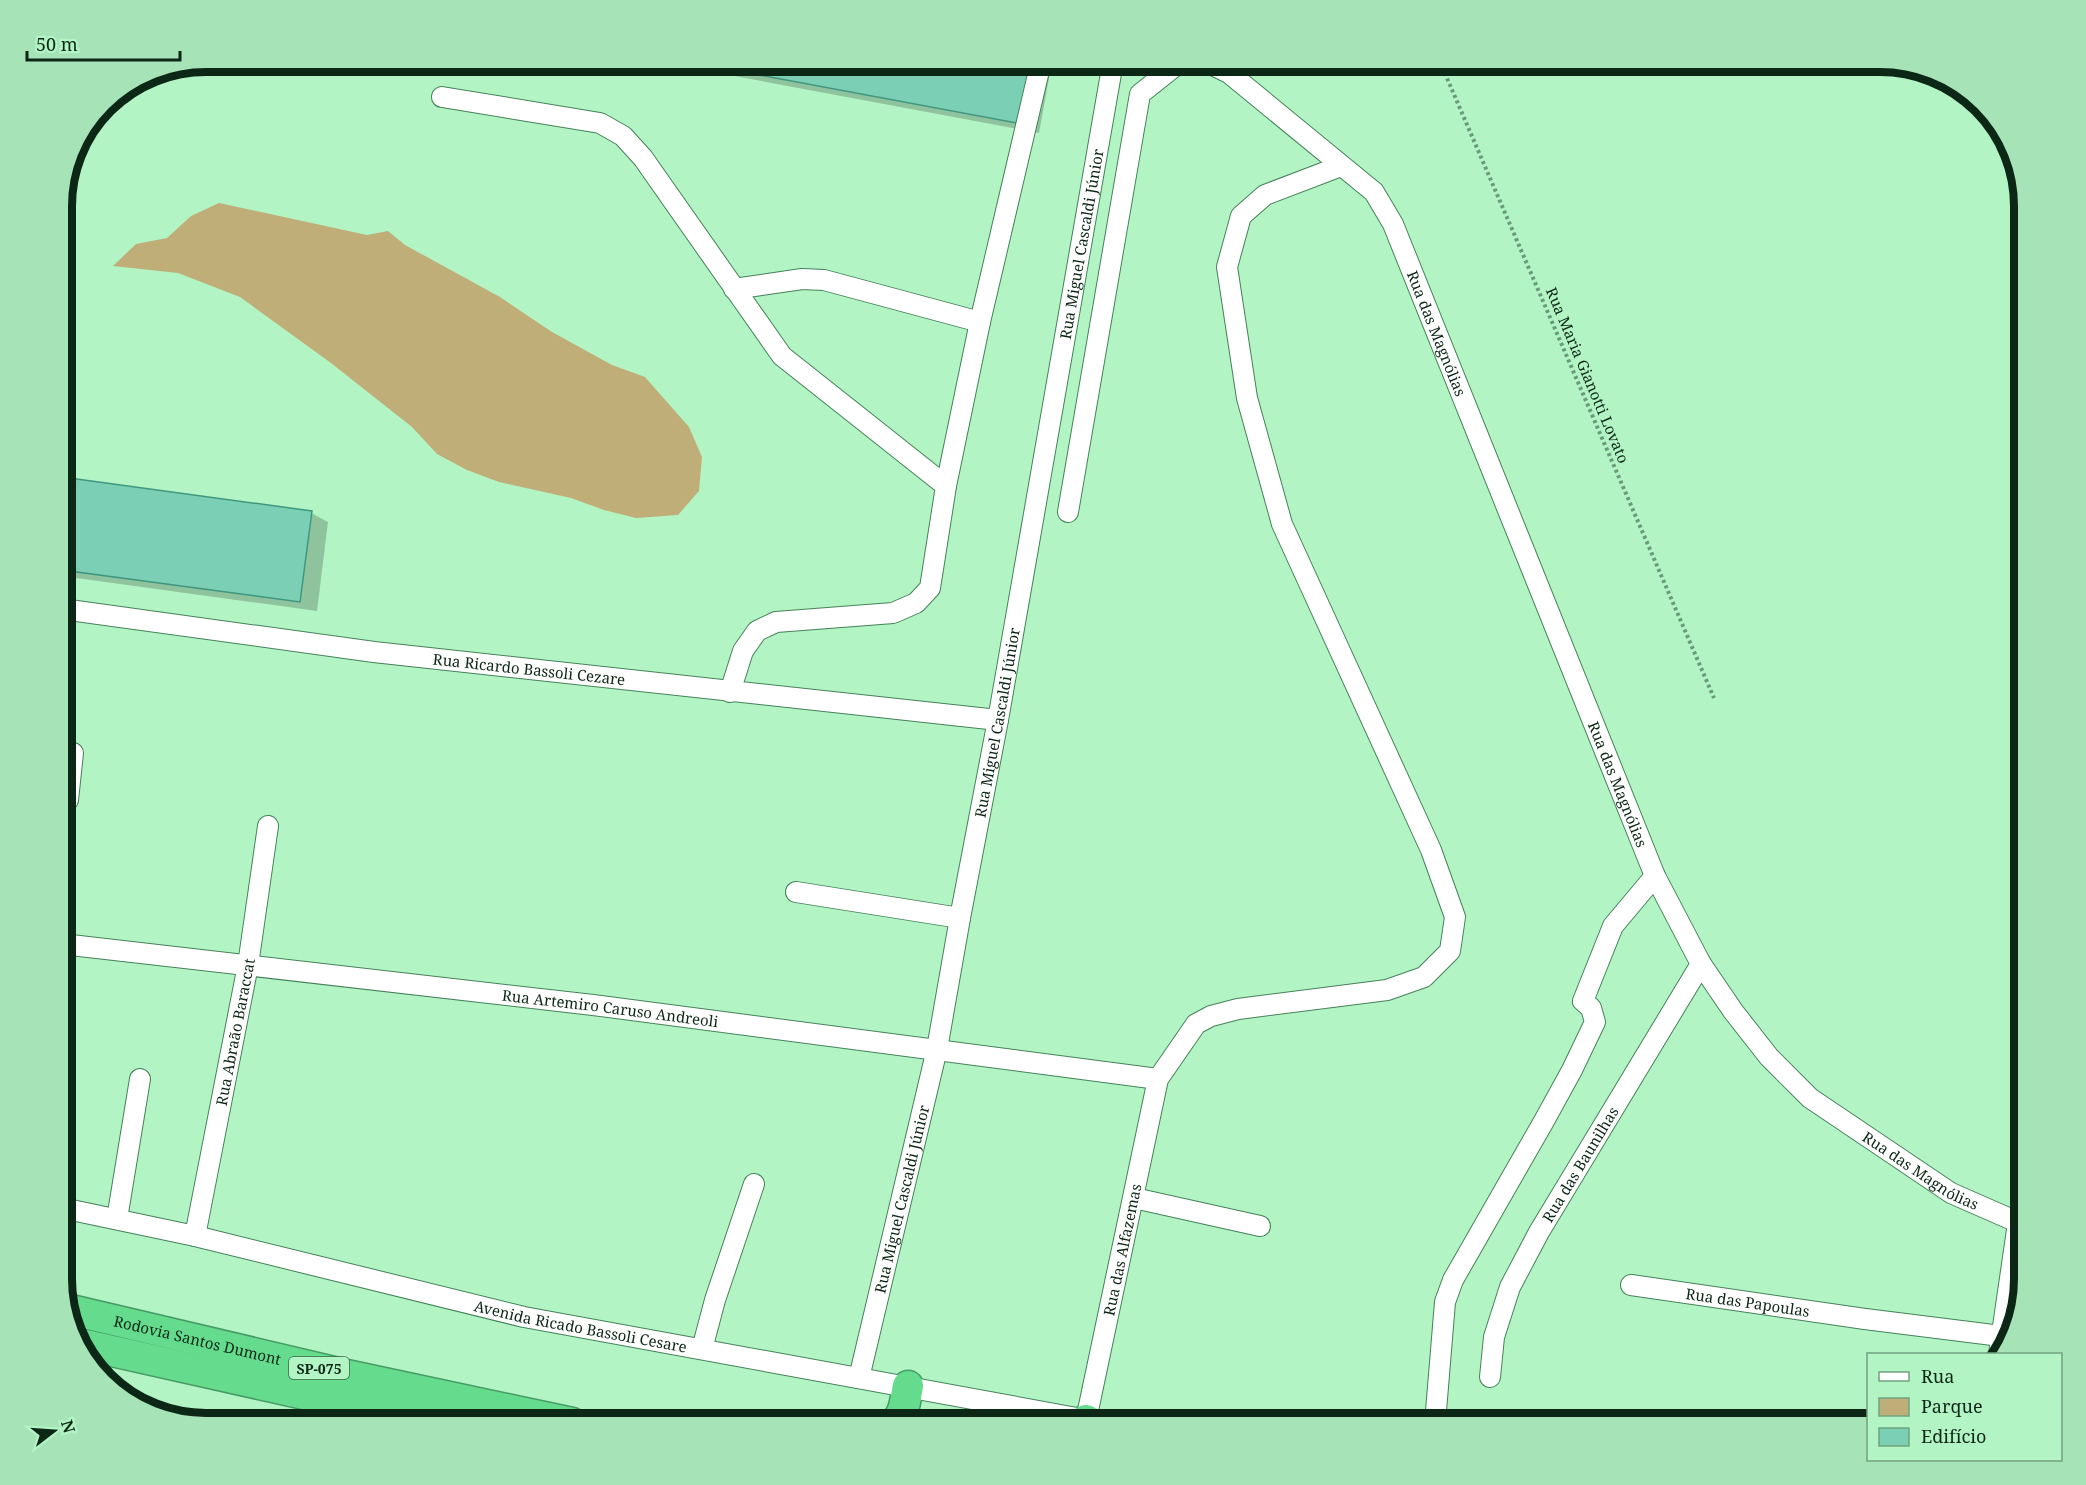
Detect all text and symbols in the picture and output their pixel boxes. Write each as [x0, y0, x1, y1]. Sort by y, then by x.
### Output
scale bar [27, 24, 180, 62]
text: 50 m [36, 32, 78, 56]
street label: Rua Miguel Cascaldi Júnior [1055, 147, 1108, 341]
street label: Rua das Magnólias [1403, 267, 1471, 399]
street label: Rua Maria Gianotti Lovato [1542, 284, 1634, 466]
street label: Rua Miguel Cascaldi Júnior [969, 626, 1024, 819]
street label: Rua Ricardo Bassoli Cezare [432, 648, 626, 689]
street label: Rua das Magnólias [1584, 718, 1652, 850]
street label: Rua Abraão Baraccat [211, 957, 259, 1107]
street label: Rua Artemiro Caruso Andreoli [501, 985, 720, 1031]
street label: Rua Miguel Cascaldi Júnior [869, 1103, 933, 1295]
street label: Rua das Baunilhas [1537, 1103, 1623, 1226]
street label: Rua das Magnólias [1859, 1126, 1982, 1214]
street label: Rua das Alfazemas [1098, 1182, 1146, 1318]
street label: Rua das Papoulas [1685, 1283, 1811, 1321]
street label: Avenida Ricado Bassoli Cesare [472, 1295, 688, 1357]
street label: Rodovia Santos Dumont [112, 1310, 283, 1369]
legend [1867, 1353, 2062, 1461]
road number: SP-075 [289, 1357, 349, 1379]
text: Rua [1921, 1364, 1954, 1388]
text: Parque [1921, 1394, 1983, 1418]
north arrow [24, 1401, 84, 1461]
text: N [56, 1417, 81, 1436]
text: Edifício [1921, 1424, 1986, 1448]

